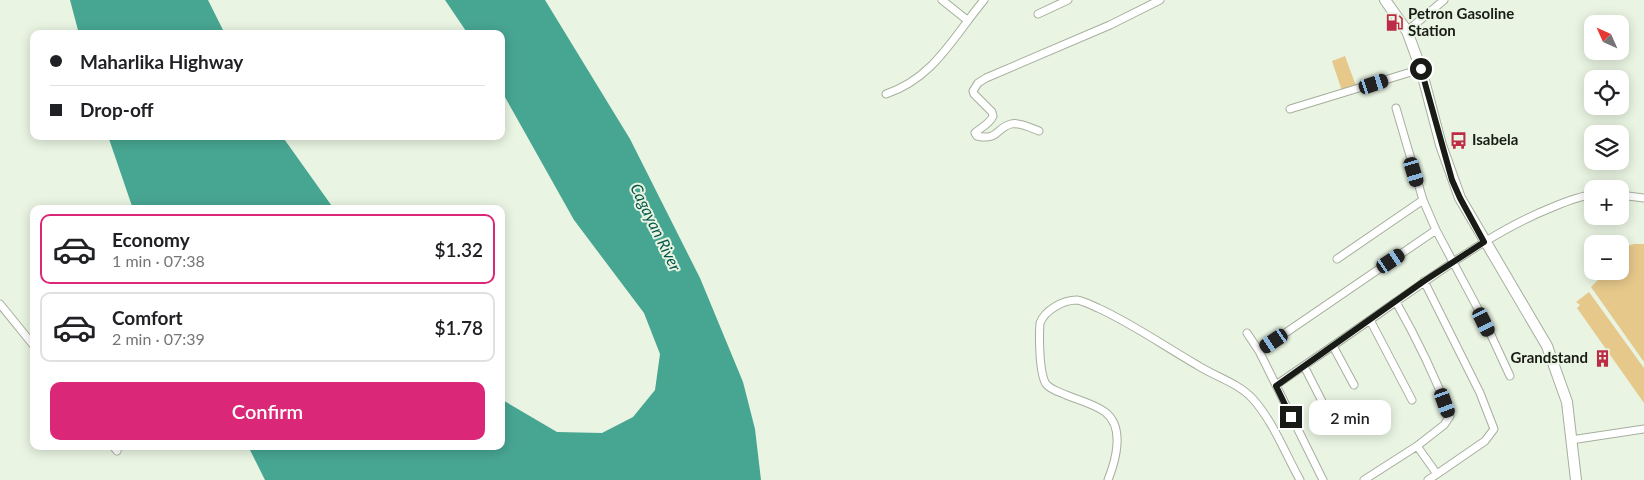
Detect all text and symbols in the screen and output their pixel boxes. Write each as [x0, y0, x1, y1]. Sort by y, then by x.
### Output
place label: Petron Gasoline Station [1408, 4, 1514, 39]
fuel station icon: Petron Gasoline Station [1384, 13, 1404, 33]
north arrow [1584, 15, 1629, 60]
map controls [1584, 15, 1629, 280]
text: Maharlika Highway [80, 50, 243, 73]
route start [1410, 58, 1432, 80]
button: locate [1584, 70, 1629, 115]
car [1357, 72, 1390, 96]
text: Drop-off [80, 98, 154, 121]
button: layers [1584, 125, 1629, 170]
bus stop icon: Isabela [1448, 130, 1468, 150]
place label: Isabela [1472, 130, 1518, 148]
car [1402, 155, 1425, 189]
water label: Cagayan River [627, 180, 686, 274]
button: + [1584, 180, 1629, 225]
icon: car [52, 227, 97, 272]
text: Economy [112, 228, 190, 251]
button: − [1584, 235, 1629, 280]
text: $1.32 [434, 238, 483, 261]
car [1374, 246, 1407, 276]
text: 1 min · 07:38 [112, 251, 205, 270]
icon: car [52, 305, 97, 350]
car [1470, 305, 1497, 339]
text: Comfort [112, 306, 183, 329]
text: $1.78 [434, 316, 483, 339]
car [1257, 326, 1290, 356]
text: 2 min · 07:39 [112, 329, 205, 348]
place label: Grandstand [1510, 348, 1588, 366]
building icon: Grandstand [1592, 348, 1612, 368]
button: Confirm [50, 382, 485, 440]
car [1432, 386, 1457, 420]
callout: 2 min [1308, 400, 1391, 434]
route end [1280, 406, 1302, 428]
text: 2 min [1330, 408, 1370, 427]

